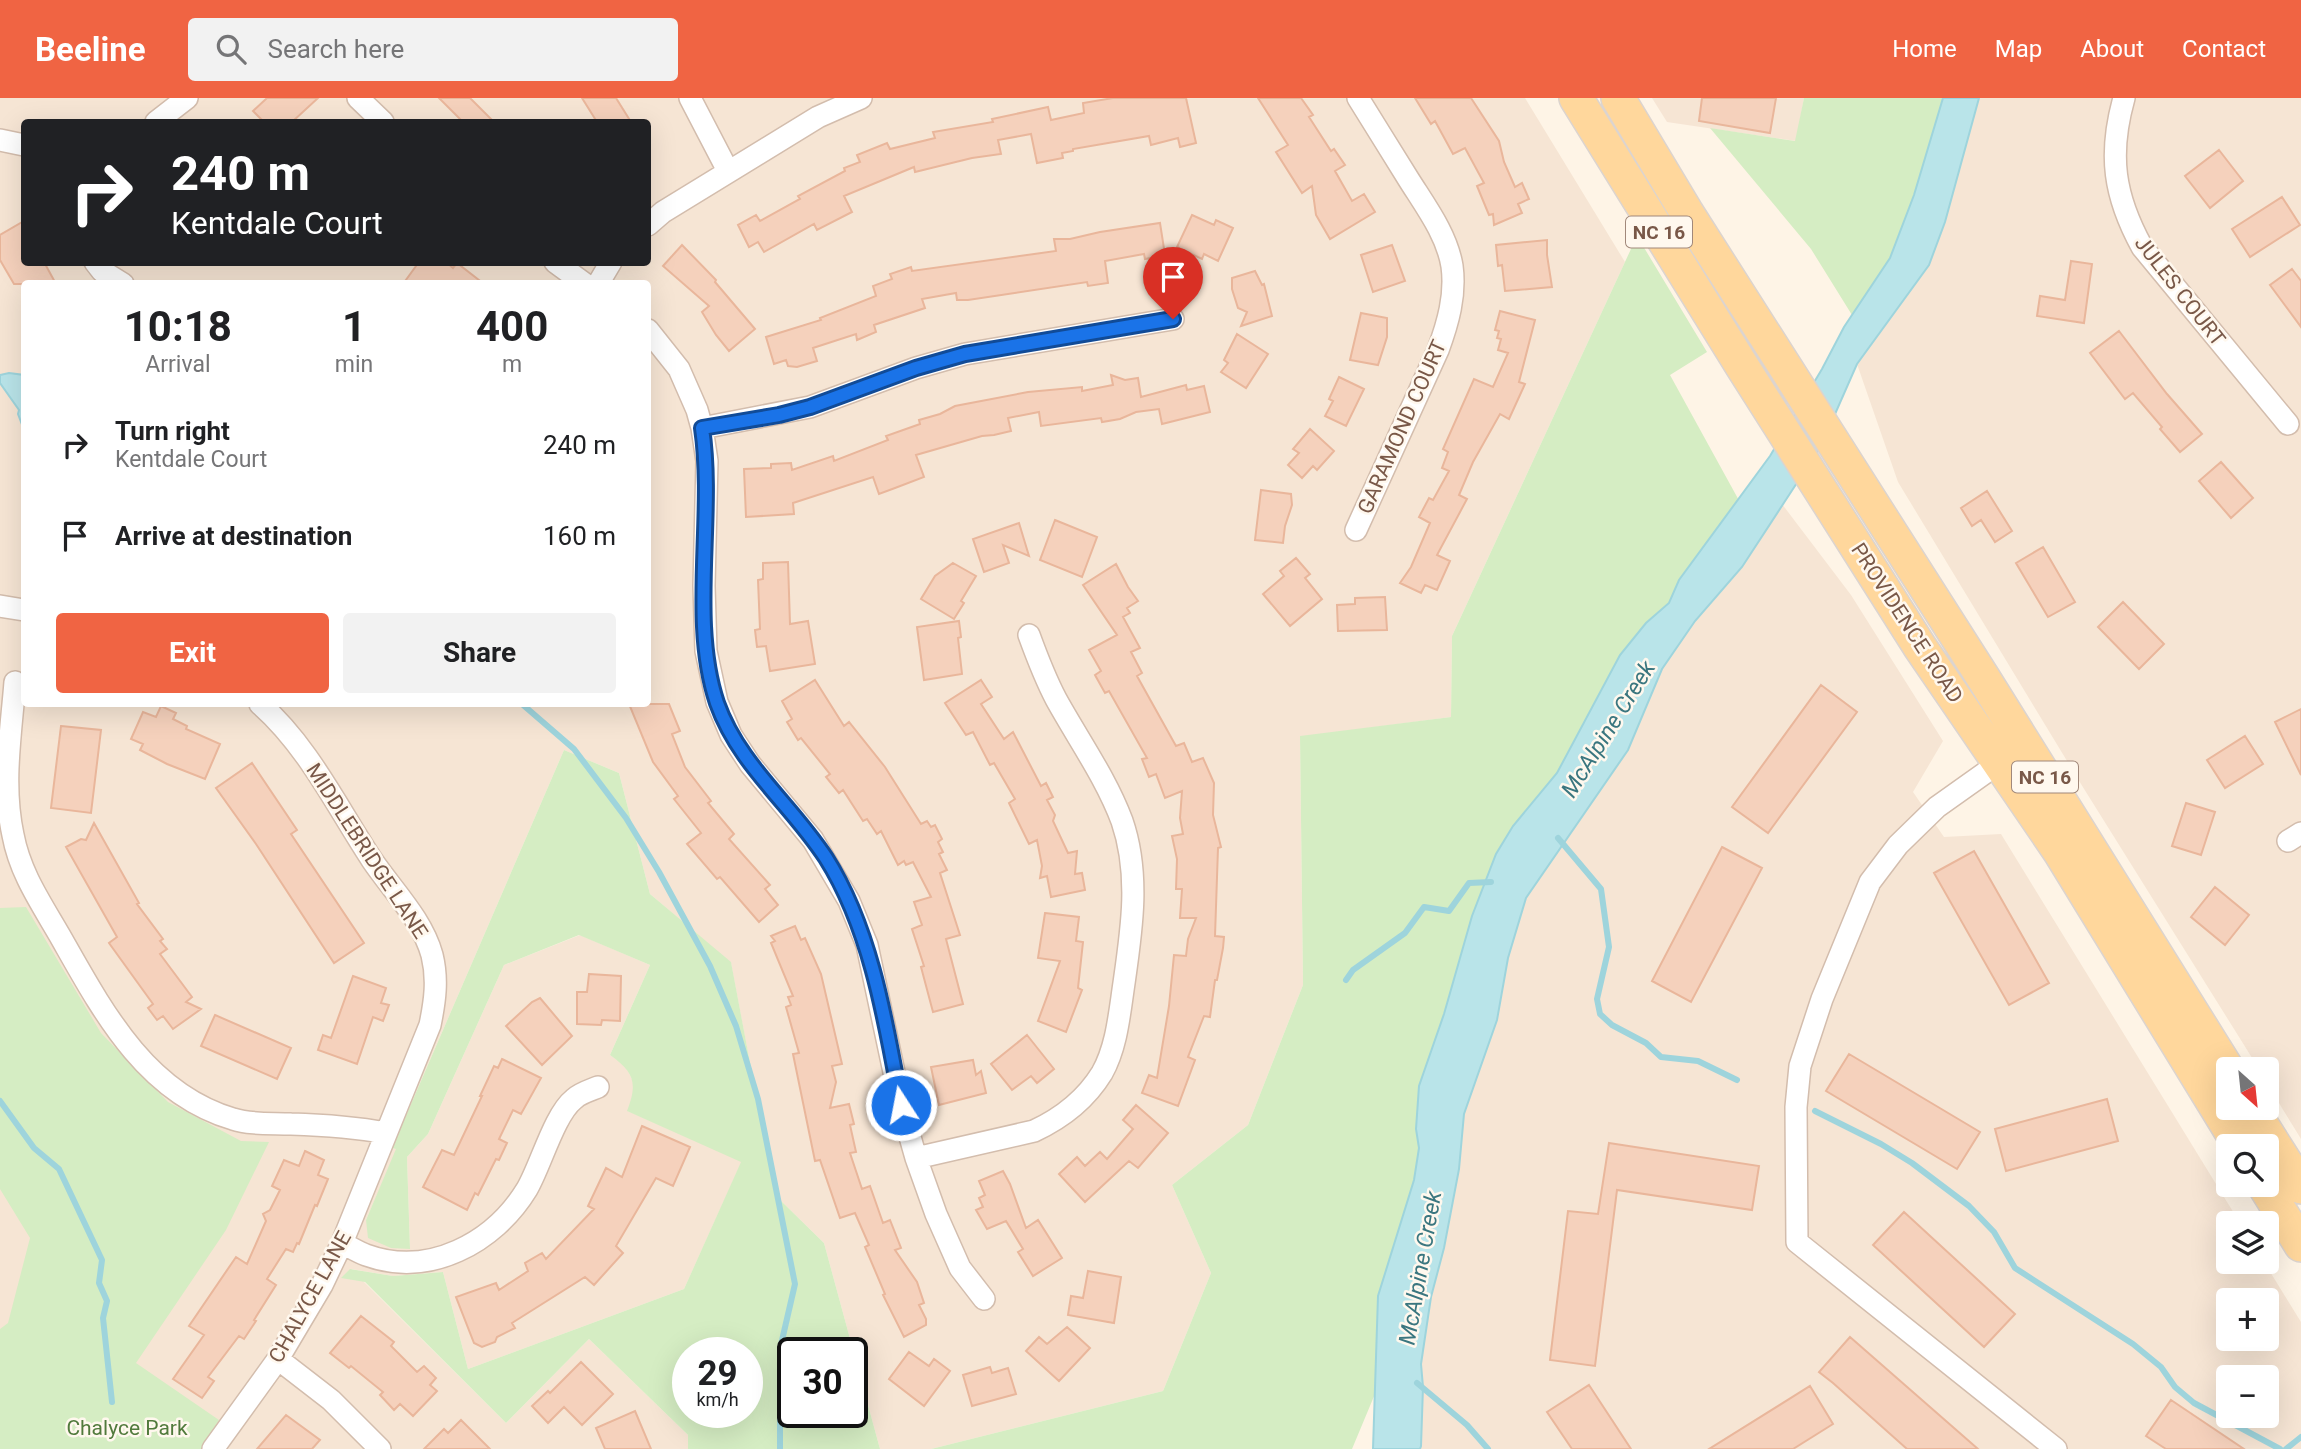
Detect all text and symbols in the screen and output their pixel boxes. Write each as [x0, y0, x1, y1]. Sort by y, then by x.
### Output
search box [188, 18, 678, 81]
text: Beeline [35, 30, 146, 69]
icon: search [212, 30, 250, 68]
text: Search here [268, 34, 404, 64]
text: Home [1892, 35, 1957, 63]
text: Map [1995, 35, 2042, 63]
text: About [2080, 35, 2144, 63]
text: Contact [2182, 35, 2266, 63]
text: 240 m [171, 145, 310, 202]
icon: right [56, 147, 147, 238]
text: Kentdale Court [171, 204, 383, 242]
road number: NC 16 [1626, 216, 1692, 248]
street label: JULES COURT [2130, 231, 2231, 351]
pin [1143, 247, 1203, 319]
icon: arrive [1154, 258, 1192, 296]
text: 10:18 [124, 302, 232, 351]
text: 1 [342, 302, 366, 351]
text: 400 [476, 302, 548, 351]
street label: GARAMOND COURT [1353, 336, 1451, 518]
text: Arrival [145, 351, 211, 378]
text: min [335, 351, 373, 378]
text: m [502, 351, 522, 378]
text: Turn right [115, 416, 230, 446]
icon: right [56, 426, 94, 464]
text: 240 m [543, 430, 616, 460]
text: Kentdale Court [115, 446, 267, 473]
icon: arrive [56, 517, 94, 555]
text: Arrive at destination [115, 521, 352, 551]
text: 160 m [543, 521, 616, 551]
street label: PROVIDENCE ROAD [1846, 539, 1968, 707]
button: Exit [56, 613, 329, 693]
button: Share [343, 613, 616, 693]
water label: McAlpine Creek [1556, 656, 1661, 802]
street label: MIDDLEBRIDGE LANE [301, 759, 433, 943]
road number: NC 16 [2012, 762, 2078, 792]
north arrow [2216, 1057, 2278, 1120]
map controls [2216, 1057, 2279, 1428]
position arrow [864, 1068, 938, 1142]
button: search [2216, 1134, 2279, 1197]
water label: McAlpine Creek [1394, 1188, 1447, 1347]
button: layers [2216, 1211, 2279, 1274]
street label: CHALYCE LANE [264, 1227, 356, 1367]
button: + [2216, 1288, 2279, 1351]
speed limit sign: 30 [777, 1337, 868, 1428]
text: 29 [697, 1353, 738, 1394]
button: − [2216, 1365, 2279, 1428]
text: km/h [696, 1389, 739, 1410]
park label: Chalyce Park [66, 1416, 188, 1440]

